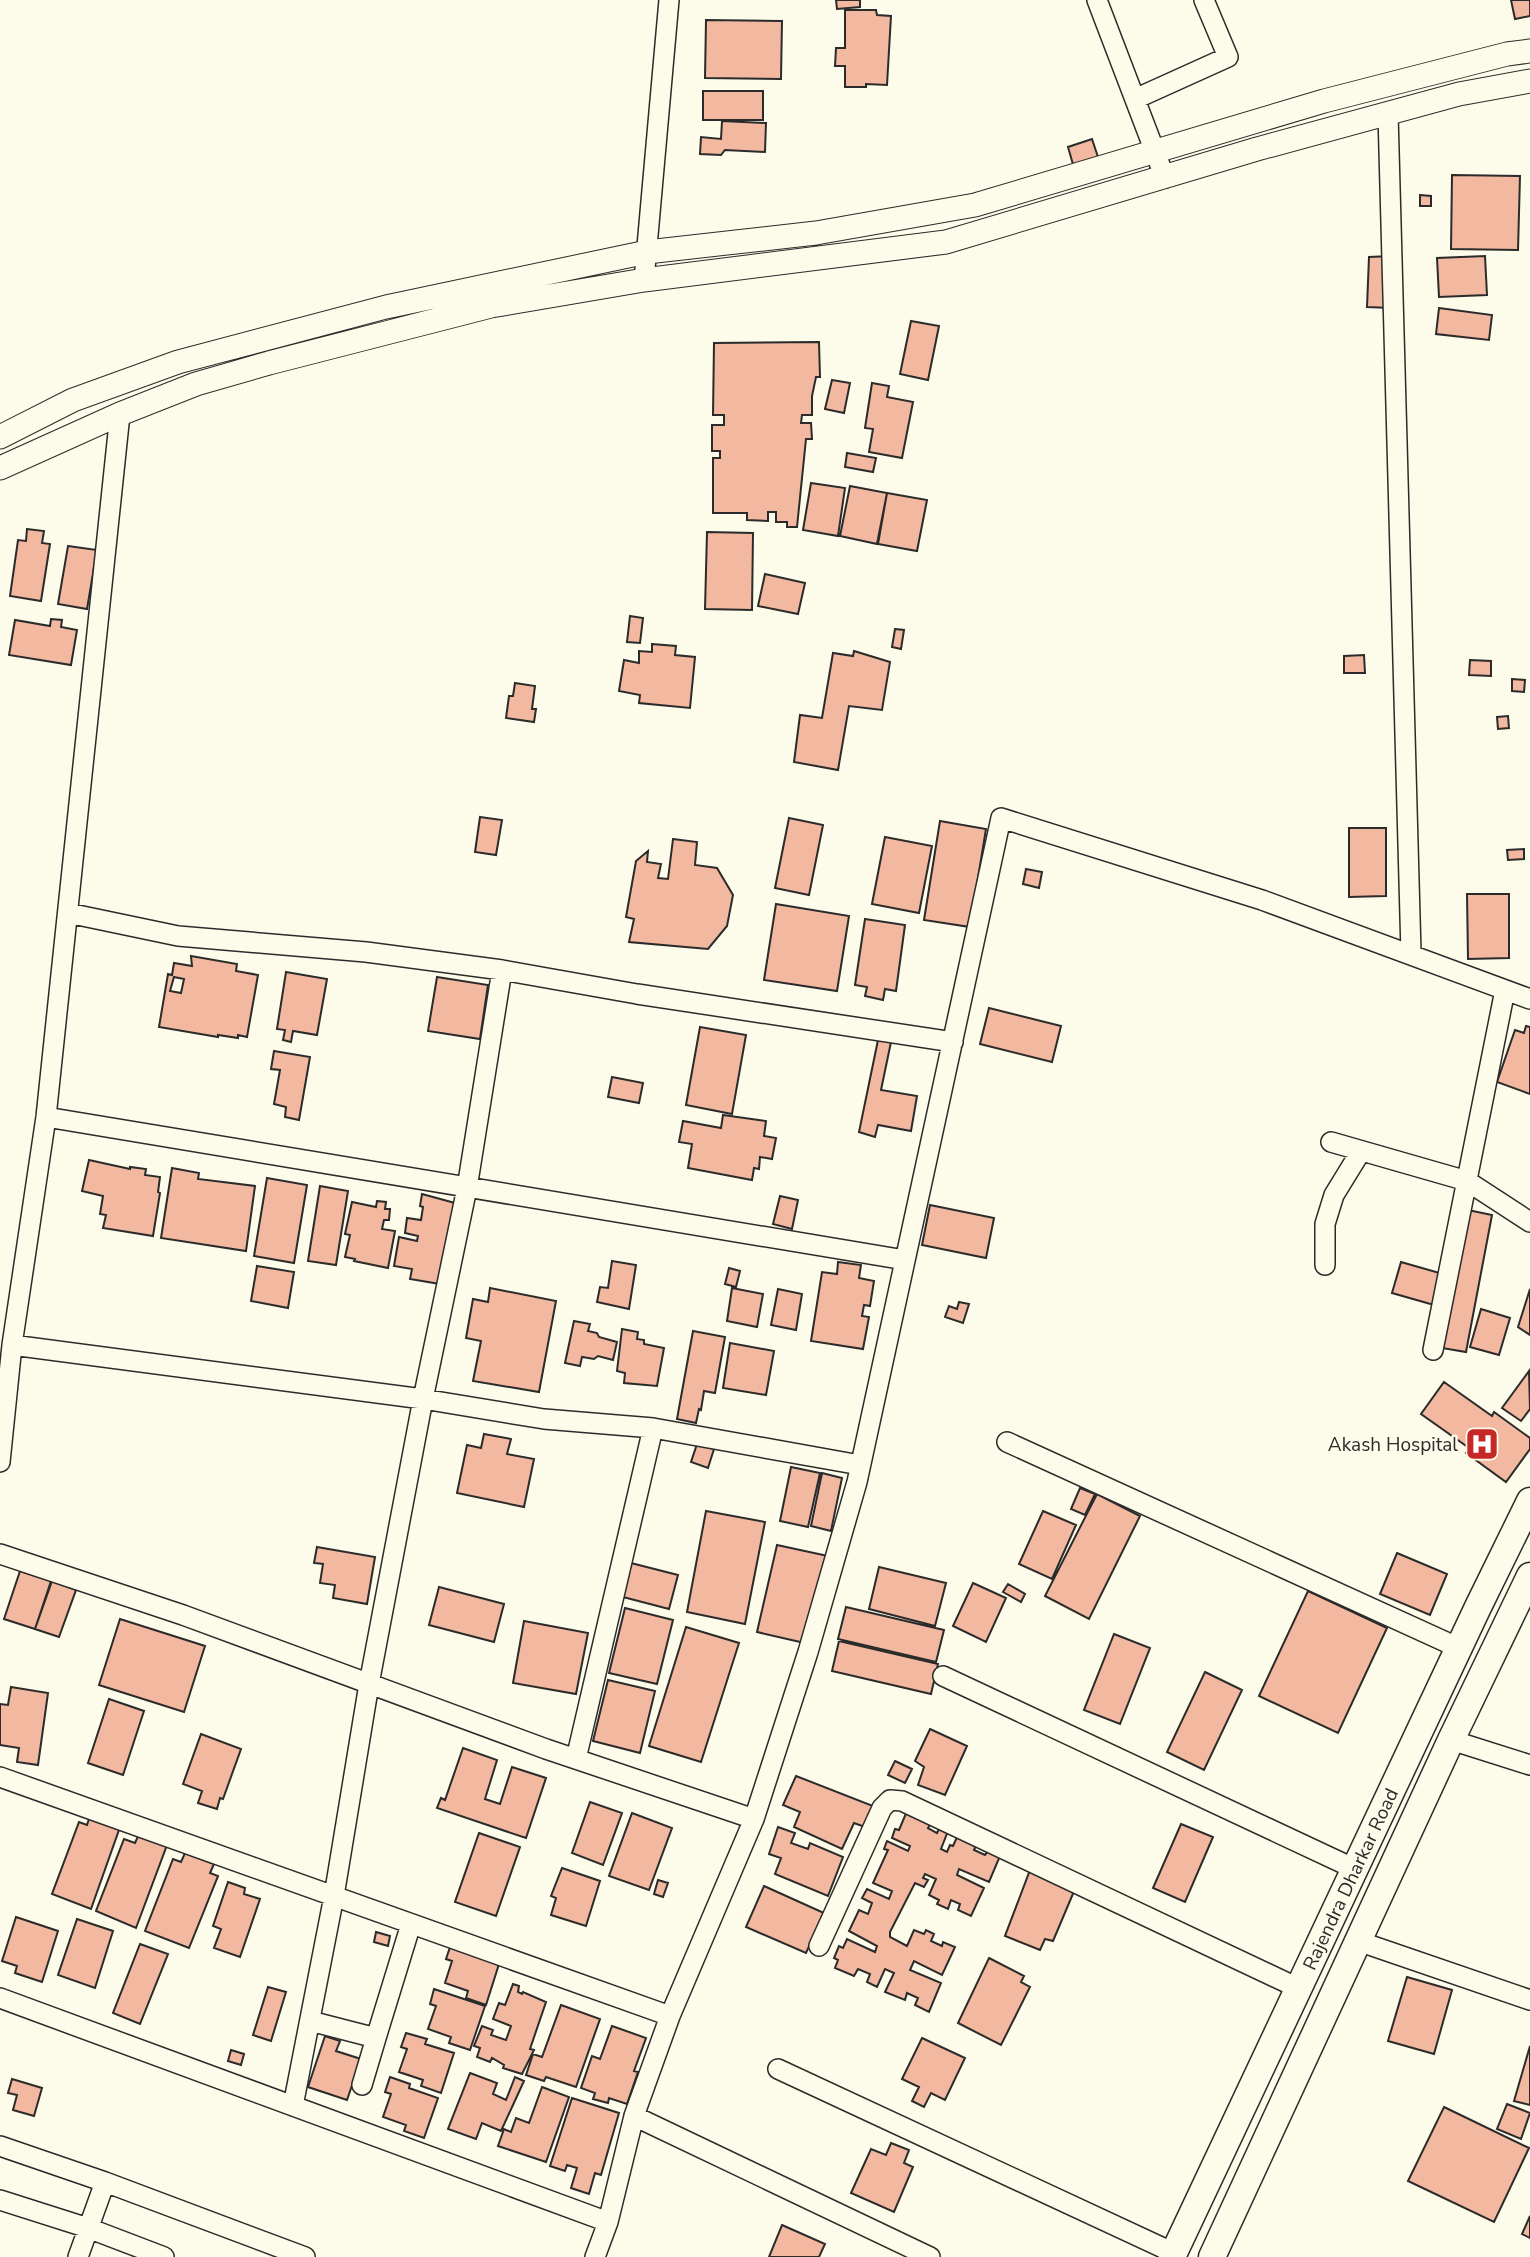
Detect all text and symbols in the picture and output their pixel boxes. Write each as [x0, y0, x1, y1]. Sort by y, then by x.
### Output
hospital icon: Akash Hospital [1463, 1425, 1501, 1463]
place label: Akash Hospital [1328, 1432, 1458, 1458]
street label: Rajendra Dharkar Road [1297, 1784, 1405, 1974]

